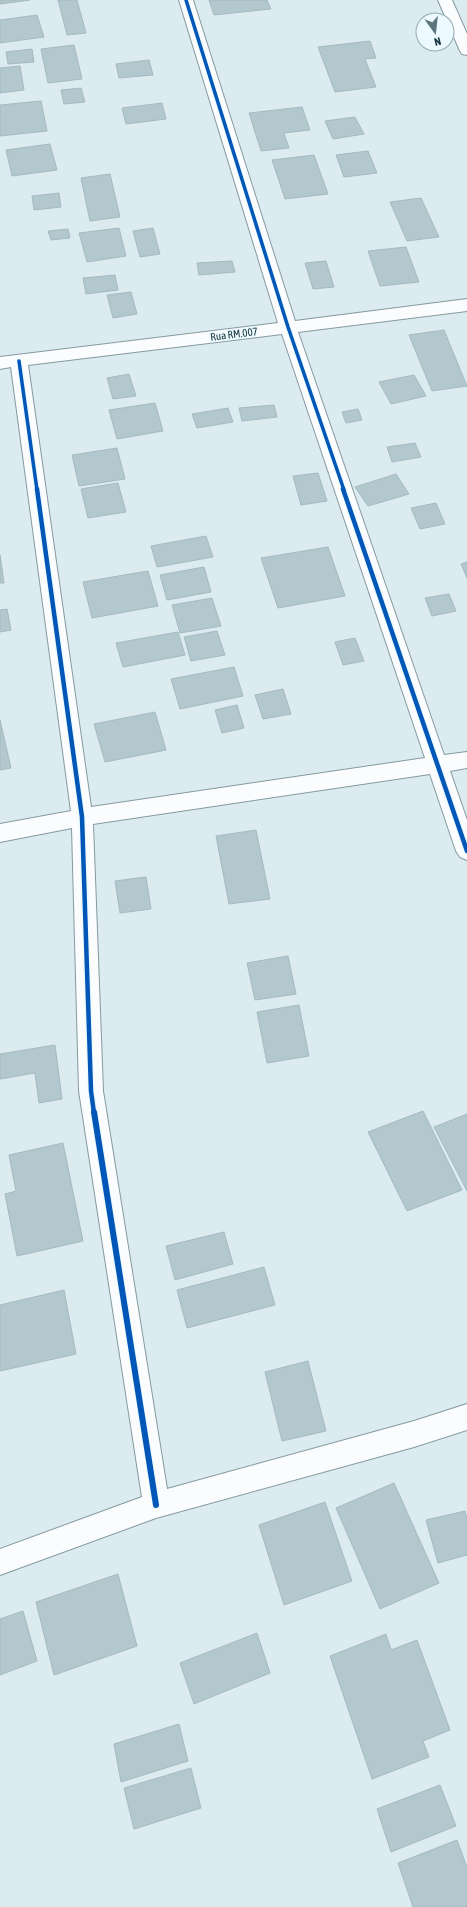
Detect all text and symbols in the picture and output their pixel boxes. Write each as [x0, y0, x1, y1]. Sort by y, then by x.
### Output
north arrow [415, 12, 455, 52]
text: N [433, 35, 442, 48]
street label: Rua RM.007 [210, 325, 258, 343]

